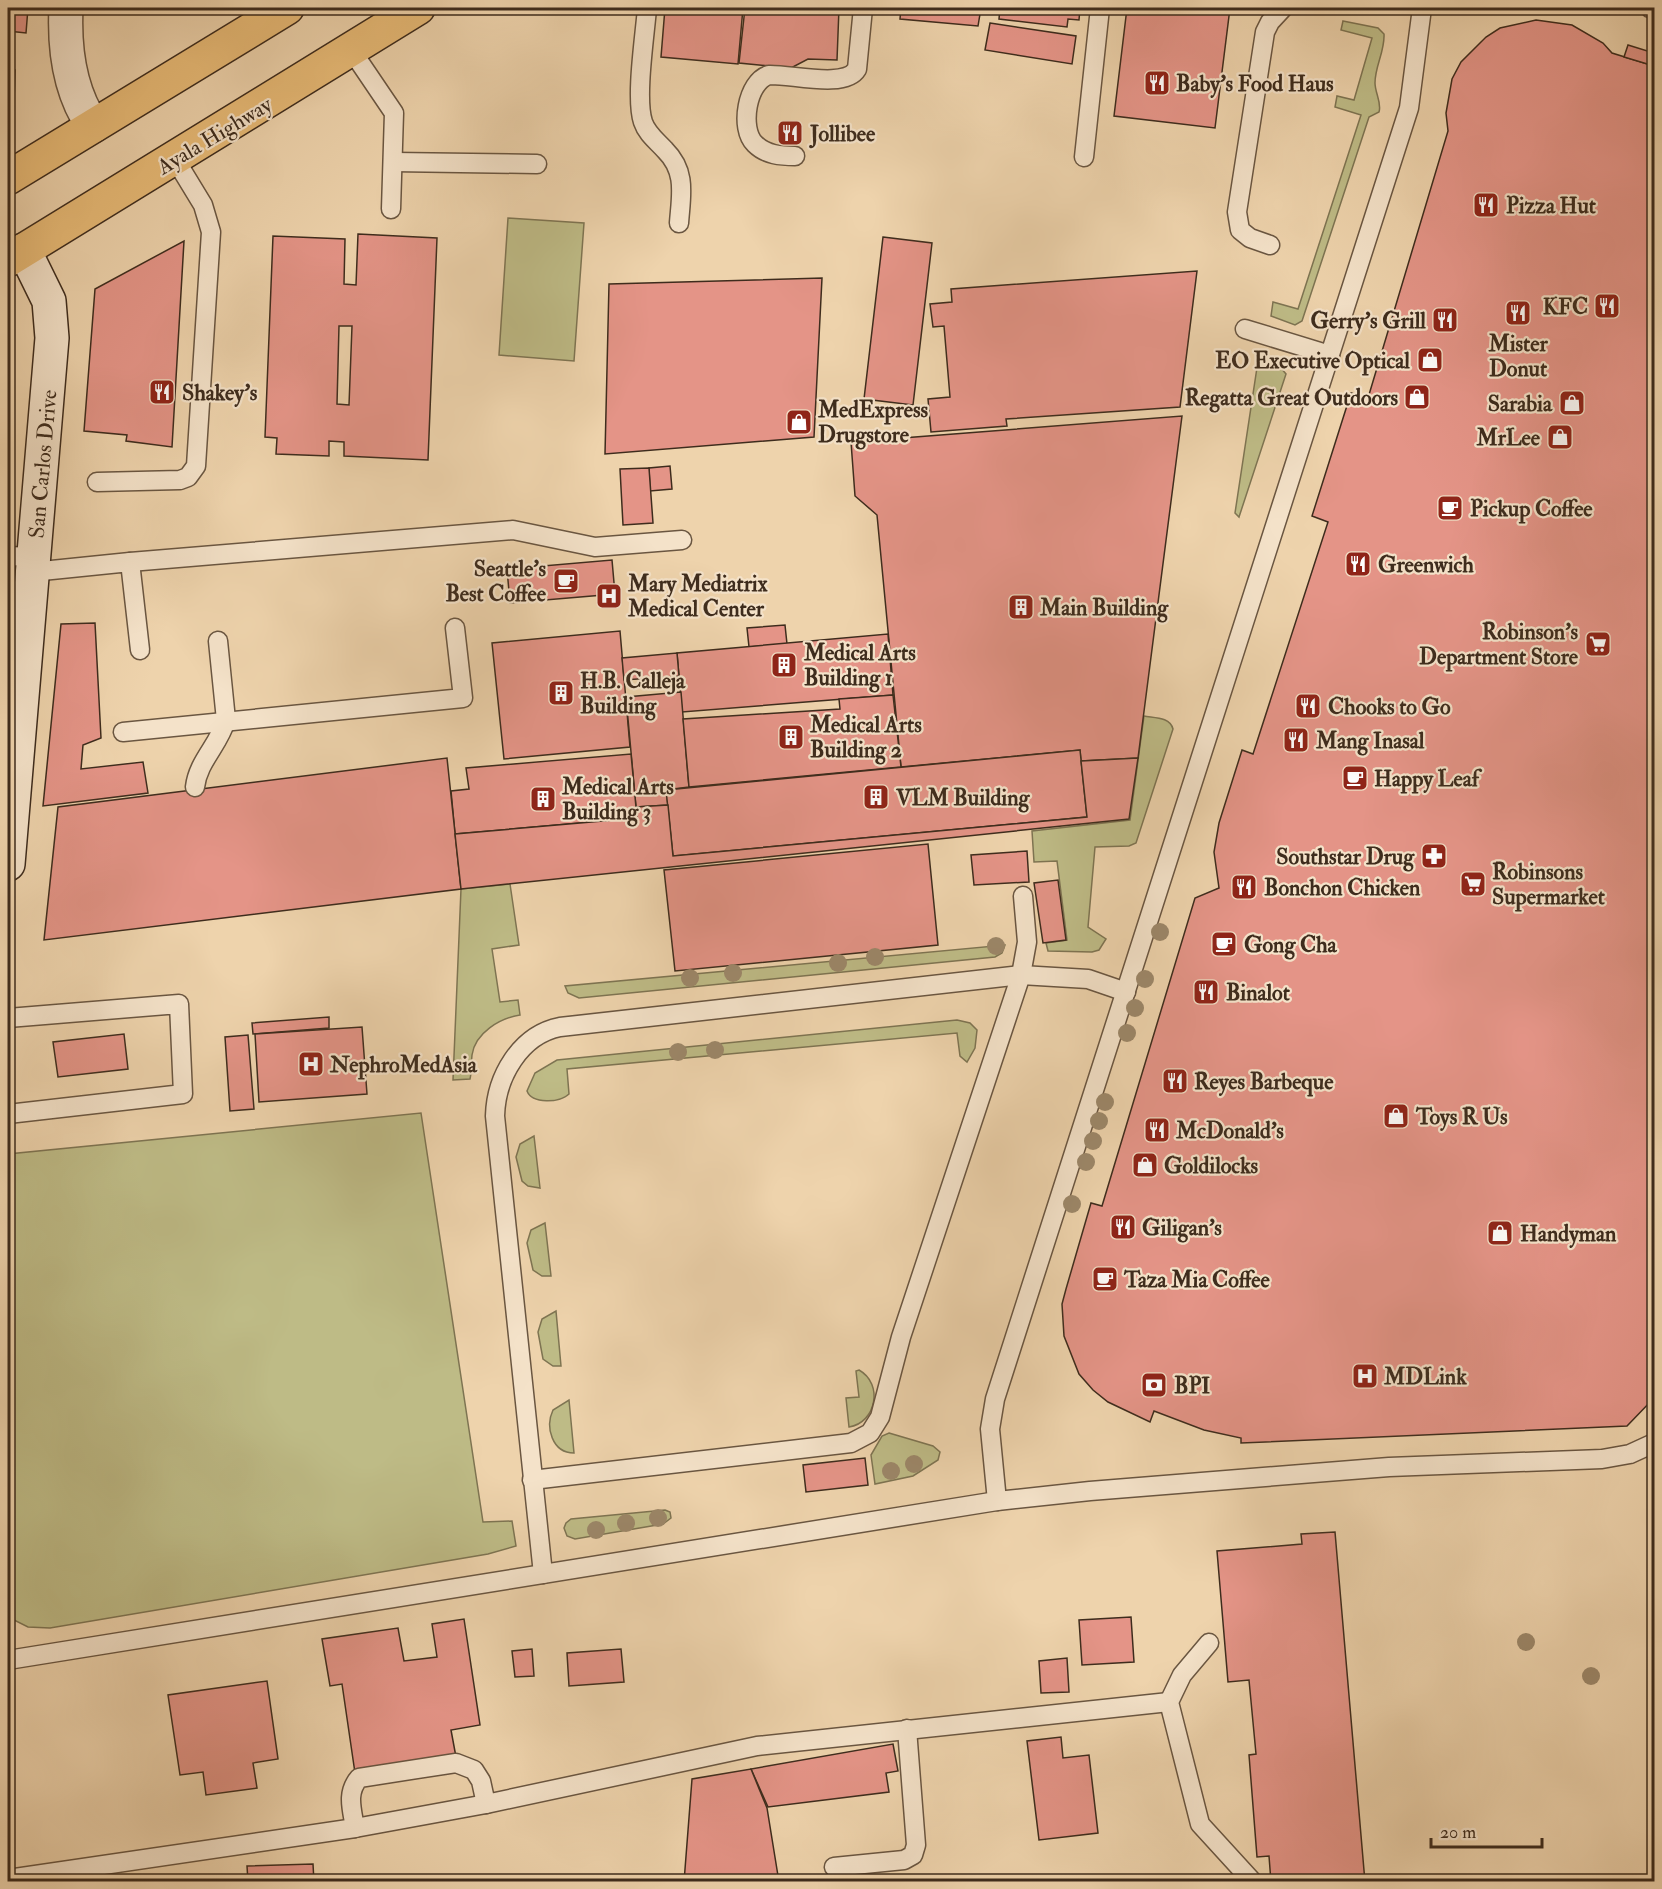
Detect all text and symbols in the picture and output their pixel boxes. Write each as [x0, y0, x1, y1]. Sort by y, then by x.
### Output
restaurant icon: Baby's Food Haus [1142, 68, 1172, 98]
place label: Baby's Food Haus [1176, 70, 1334, 99]
street label: Ayala Highway [151, 90, 277, 182]
restaurant icon: Jollibee [775, 118, 805, 148]
place label: Jollibee [809, 120, 876, 149]
restaurant icon: Pizza Hut [1471, 190, 1501, 220]
place label: Pizza Hut [1506, 192, 1597, 220]
restaurant icon: KFC [1592, 291, 1622, 321]
place label: KFC [1543, 293, 1588, 321]
restaurant icon: Mister Donut [1503, 298, 1533, 328]
restaurant icon: Gerry's Grill [1430, 305, 1460, 335]
place label: Gerry's Grill [1311, 307, 1426, 336]
place label: Mister Donut [1487, 330, 1548, 383]
shop icon: EO Executive Optical [1415, 345, 1445, 375]
place label: EO Executive Optical [1215, 347, 1410, 376]
restaurant icon: Shakey's [147, 377, 177, 407]
place label: Shakey's [182, 379, 258, 408]
shop icon: Regatta Great Outdoors [1402, 382, 1432, 412]
place label: Regatta Great Outdoors [1185, 384, 1398, 413]
shop icon: Sarabia [1557, 388, 1587, 418]
street label: San Carlos Drive [23, 389, 63, 540]
place label: Sarabia [1488, 390, 1553, 418]
place label: MedExpress Drugstore [817, 396, 928, 450]
shop icon: MedExpress Drugstore [784, 407, 814, 437]
shop icon: MrLee [1545, 422, 1575, 452]
place label: MrLee [1476, 424, 1541, 452]
cafe icon: Pickup Coffee [1435, 493, 1465, 523]
place label: Pickup Coffee [1470, 495, 1593, 524]
restaurant icon: Greenwich [1343, 549, 1373, 579]
place label: Greenwich [1378, 551, 1474, 579]
place label: Seattle's Best Coffee [445, 555, 547, 608]
cafe icon: Seattle's Best Coffee [551, 566, 581, 596]
place label: Mary Mediatrix Medical Center [627, 570, 768, 623]
hospital icon: Mary Mediatrix Medical Center [594, 581, 624, 611]
building icon: Main Building [1006, 592, 1036, 622]
place label: Main Building [1039, 594, 1169, 623]
place label: Robinson's Department Store [1419, 618, 1579, 672]
supermarket icon: Robinson's Department Store [1583, 629, 1613, 659]
place label: Medical Arts Building 1 [803, 639, 916, 693]
building icon: Medical Arts Building 1 [769, 650, 799, 680]
place label: H.B. Calleja Building [580, 667, 686, 721]
building icon: H.B. Calleja Building [546, 678, 576, 708]
restaurant icon: Chooks to Go [1293, 691, 1323, 721]
place label: Chooks to Go [1328, 693, 1451, 721]
place label: Medical Arts Building 2 [809, 711, 922, 765]
building icon: Medical Arts Building 2 [776, 722, 806, 752]
restaurant icon: Mang Inasal [1281, 725, 1311, 755]
place label: Mang Inasal [1315, 727, 1425, 756]
cafe icon: Happy Leaf [1340, 763, 1370, 793]
place label: Happy Leaf [1374, 765, 1483, 794]
place label: Medical Arts Building 3 [561, 773, 674, 827]
building icon: VLM Building [861, 782, 891, 812]
building icon: Medical Arts Building 3 [528, 784, 558, 814]
place label: VLM Building [895, 784, 1031, 813]
pharmacy icon: Southstar Drug [1419, 841, 1449, 871]
place label: Southstar Drug [1276, 843, 1415, 872]
place label: Robinsons Supermarket [1492, 858, 1606, 912]
supermarket icon: Robinsons Supermarket [1458, 869, 1488, 899]
restaurant icon: Bonchon Chicken [1229, 872, 1259, 902]
place label: Bonchon Chicken [1264, 874, 1421, 902]
cafe icon: Gong Cha [1209, 929, 1239, 959]
place label: Gong Cha [1244, 931, 1338, 960]
restaurant icon: Binalot [1191, 977, 1221, 1007]
place label: Binalot [1226, 979, 1291, 1007]
hospital icon: NephroMedAsia [296, 1049, 326, 1079]
place label: NephroMedAsia [329, 1051, 478, 1080]
restaurant icon: Reyes Barbeque [1160, 1066, 1190, 1096]
place label: Reyes Barbeque [1194, 1068, 1334, 1097]
shop icon: Toys R Us [1381, 1101, 1411, 1131]
place label: Toys R Us [1415, 1103, 1508, 1132]
restaurant icon: McDonald's [1142, 1115, 1172, 1145]
place label: McDonald's [1175, 1117, 1284, 1145]
shop icon: Goldilocks [1130, 1150, 1160, 1180]
place label: Goldilocks [1164, 1152, 1259, 1180]
restaurant icon: Giligan's [1108, 1212, 1138, 1242]
place label: Giligan's [1142, 1214, 1222, 1243]
shop icon: Handyman [1485, 1218, 1515, 1248]
place label: Handyman [1520, 1220, 1617, 1249]
cafe icon: Taza Mia Coffee [1090, 1264, 1120, 1294]
place label: Taza Mia Coffee [1123, 1266, 1271, 1294]
hospital icon: MDLink [1350, 1361, 1380, 1391]
place label: MDLink [1383, 1363, 1467, 1391]
bank icon: BPI [1139, 1370, 1169, 1400]
place label: BPI [1174, 1372, 1210, 1400]
scale bar [1431, 1811, 1542, 1849]
text: 20 m [1440, 1821, 1476, 1844]

